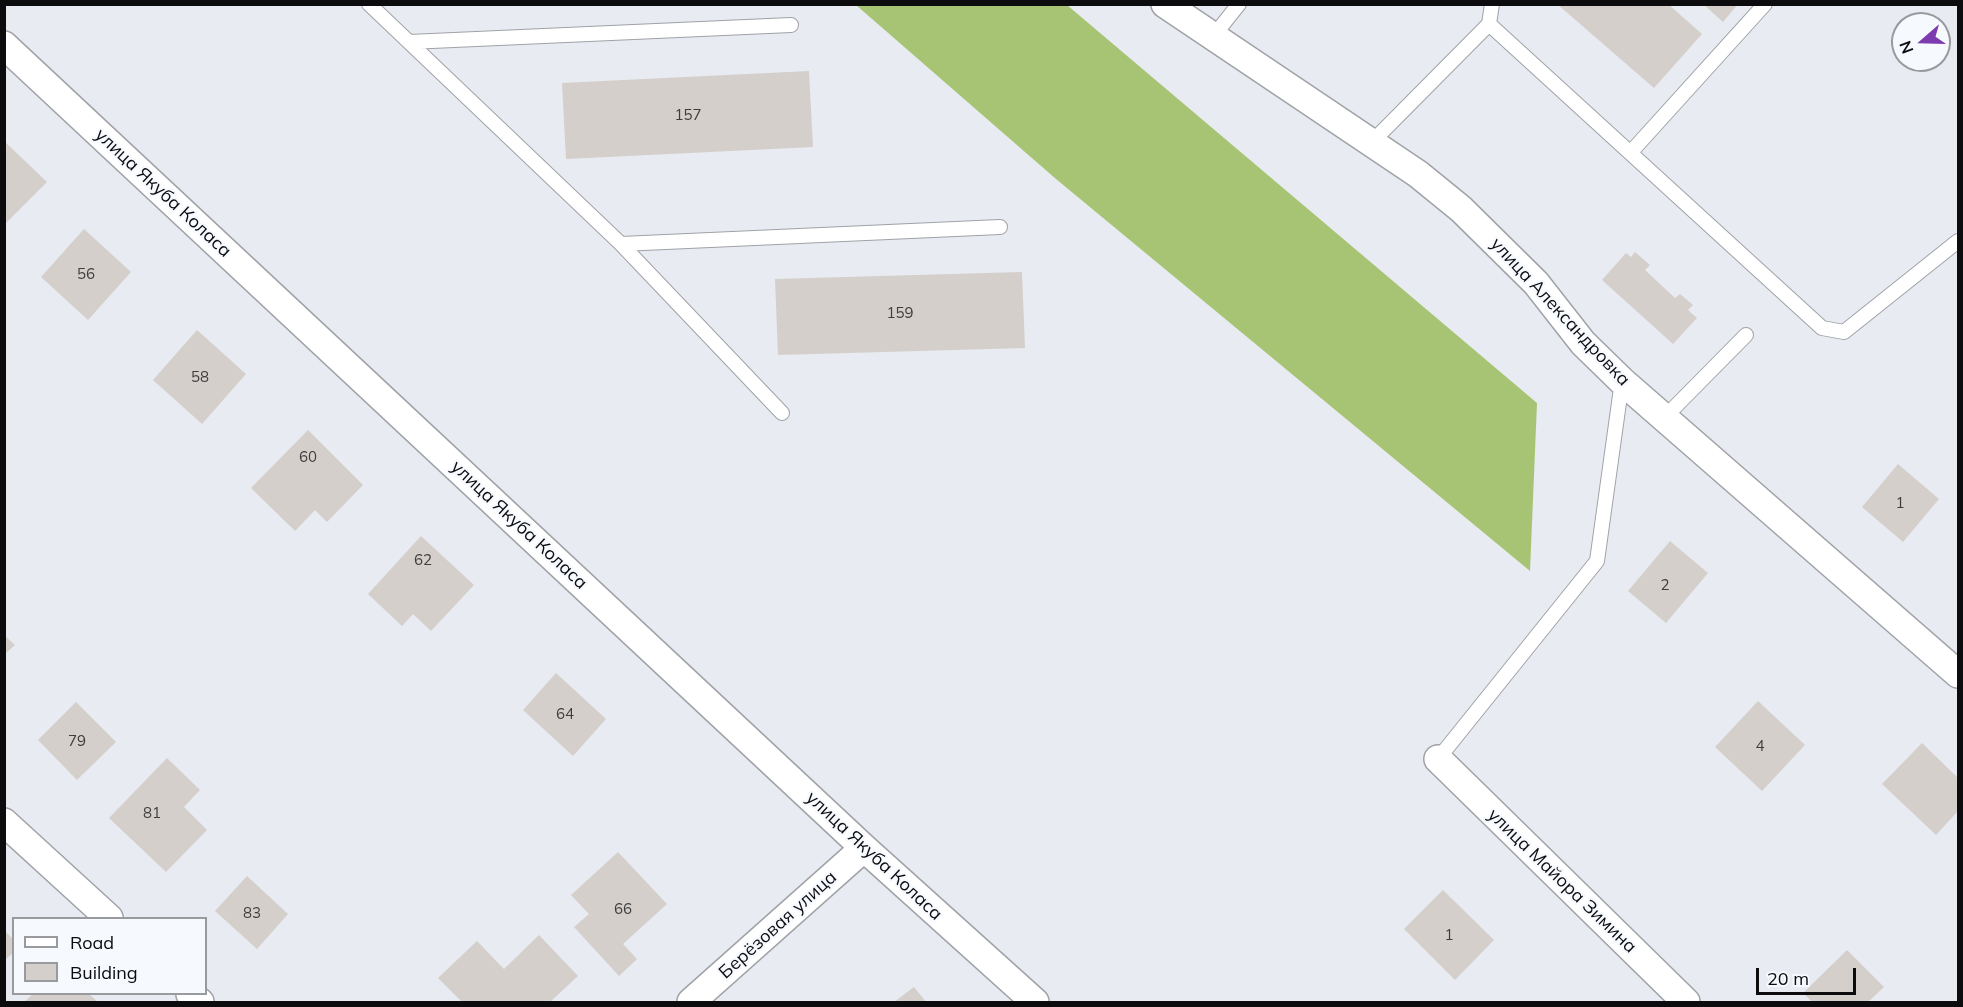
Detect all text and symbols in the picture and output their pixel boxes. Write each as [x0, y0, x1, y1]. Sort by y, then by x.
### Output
north arrow [1891, 12, 1951, 72]
text: N [1894, 38, 1917, 57]
house number: 157 [675, 106, 701, 124]
street label: улица Якуба Коласа [90, 124, 236, 262]
street label: улица Александровка [1486, 234, 1634, 390]
house number: 56 [77, 265, 95, 283]
house number: 159 [887, 304, 913, 322]
house number: 58 [191, 368, 209, 386]
house number: 60 [299, 448, 317, 466]
street label: улица Якуба Коласа [446, 456, 592, 594]
house number: 1 [1896, 494, 1904, 512]
house number: 62 [414, 551, 432, 569]
house number: 2 [1661, 576, 1669, 594]
house number: 64 [556, 705, 574, 723]
house number: 79 [68, 732, 86, 750]
house number: 4 [1756, 737, 1764, 755]
street label: улица Якуба Коласа [801, 787, 947, 925]
house number: 81 [143, 804, 161, 822]
street label: улица Майора Зимина [1483, 804, 1641, 958]
street label: Берёзовая улица [715, 867, 841, 983]
house number: 66 [614, 900, 632, 918]
house number: 83 [243, 904, 261, 922]
legend [12, 917, 207, 995]
house number: 1 [1445, 926, 1453, 944]
text: Road [70, 931, 114, 954]
scale bar [1759, 956, 1860, 994]
text: Building [70, 961, 138, 984]
text: 20 m [1767, 967, 1809, 990]

